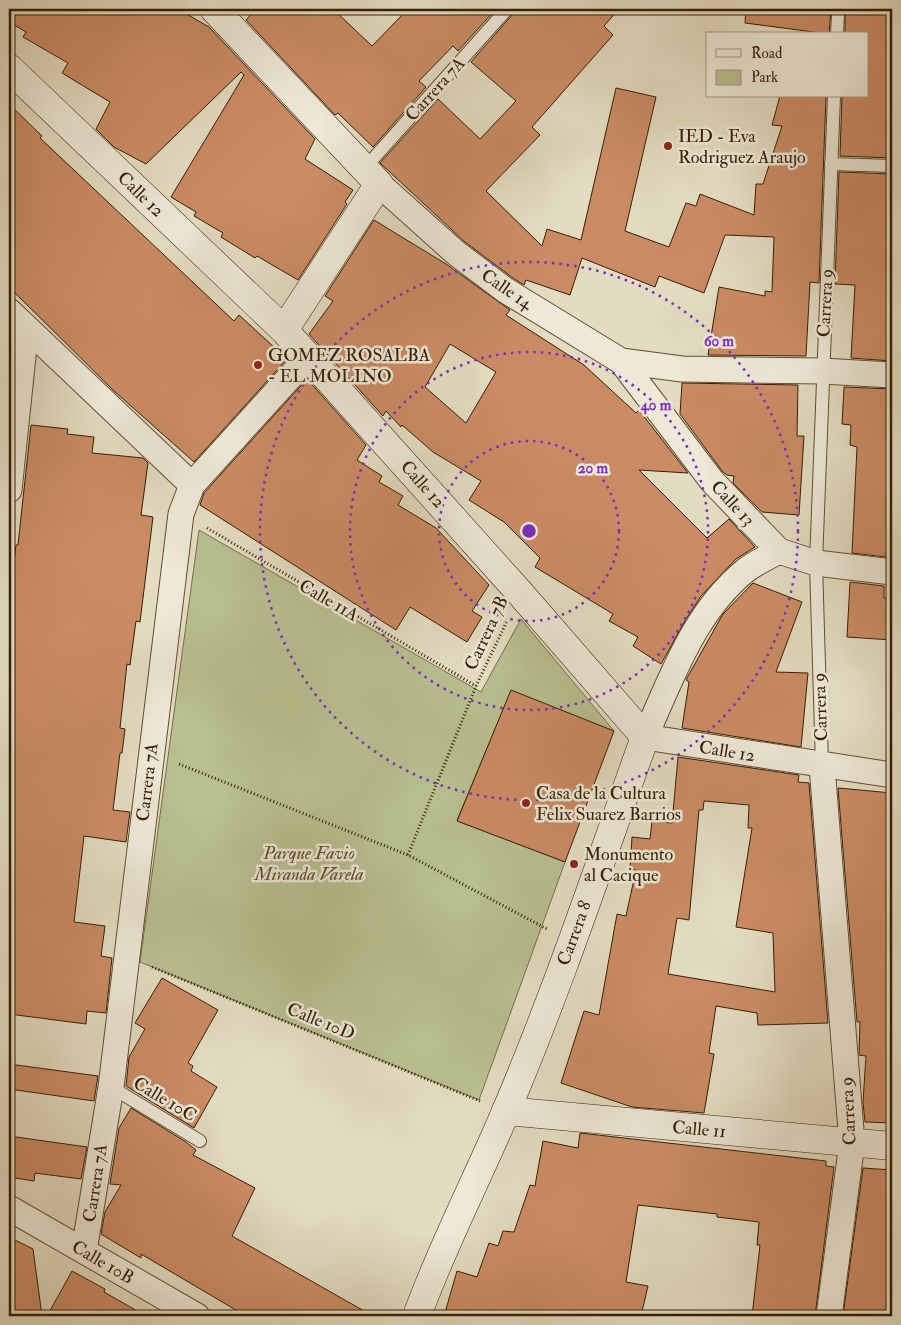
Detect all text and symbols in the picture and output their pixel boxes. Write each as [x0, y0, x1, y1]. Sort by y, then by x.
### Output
legend [706, 32, 868, 98]
text: Road [751, 44, 783, 63]
street label: Carrera 7A [400, 52, 471, 126]
text: Park [751, 68, 778, 87]
place label: IED - Eva Rodriguez Araujo [678, 125, 806, 169]
marker: IED - Eva Rodriguez Araujo [662, 140, 674, 152]
street label: Calle 12 [112, 166, 169, 222]
street label: Calle 14 [477, 264, 538, 316]
street label: Carrera 9 [812, 268, 839, 338]
text: 60 m [704, 332, 734, 351]
place label: GOMEZ ROSALBA - EL MOLINO [268, 344, 431, 388]
marker: GOMEZ ROSALBA - EL MOLINO [252, 359, 264, 371]
text: 40 m [640, 396, 672, 415]
street label: Calle 12 [395, 456, 450, 513]
text: 20 m [578, 459, 608, 478]
street label: Calle 13 [706, 476, 760, 531]
centre of rings [520, 522, 538, 540]
street label: Calle 11A [295, 574, 363, 627]
street label: Carrera 7B [459, 592, 514, 674]
street label: Carrera 9 [808, 672, 833, 742]
street label: Calle 12 [697, 736, 757, 767]
street label: Carrera 7A [131, 741, 164, 823]
place label: Casa de la Cultura Felix Suarez Barrios [536, 782, 681, 826]
marker: Casa de la Cultura Felix Suarez Barrios [520, 797, 532, 809]
park label: Parque Favio Miranda Varela [253, 842, 364, 886]
place label: Monumento al Cacique [584, 843, 674, 887]
marker: Monumento al Cacique [568, 858, 580, 870]
street label: Carrera 8 [552, 897, 597, 969]
street label: Calle 10D [284, 997, 358, 1045]
street label: Calle 10C [129, 1072, 201, 1127]
street label: Carrera 9 [835, 1076, 862, 1146]
street label: Calle 11 [671, 1116, 727, 1143]
street label: Carrera 7A [78, 1142, 113, 1224]
street label: Calle 10B [67, 1235, 138, 1289]

